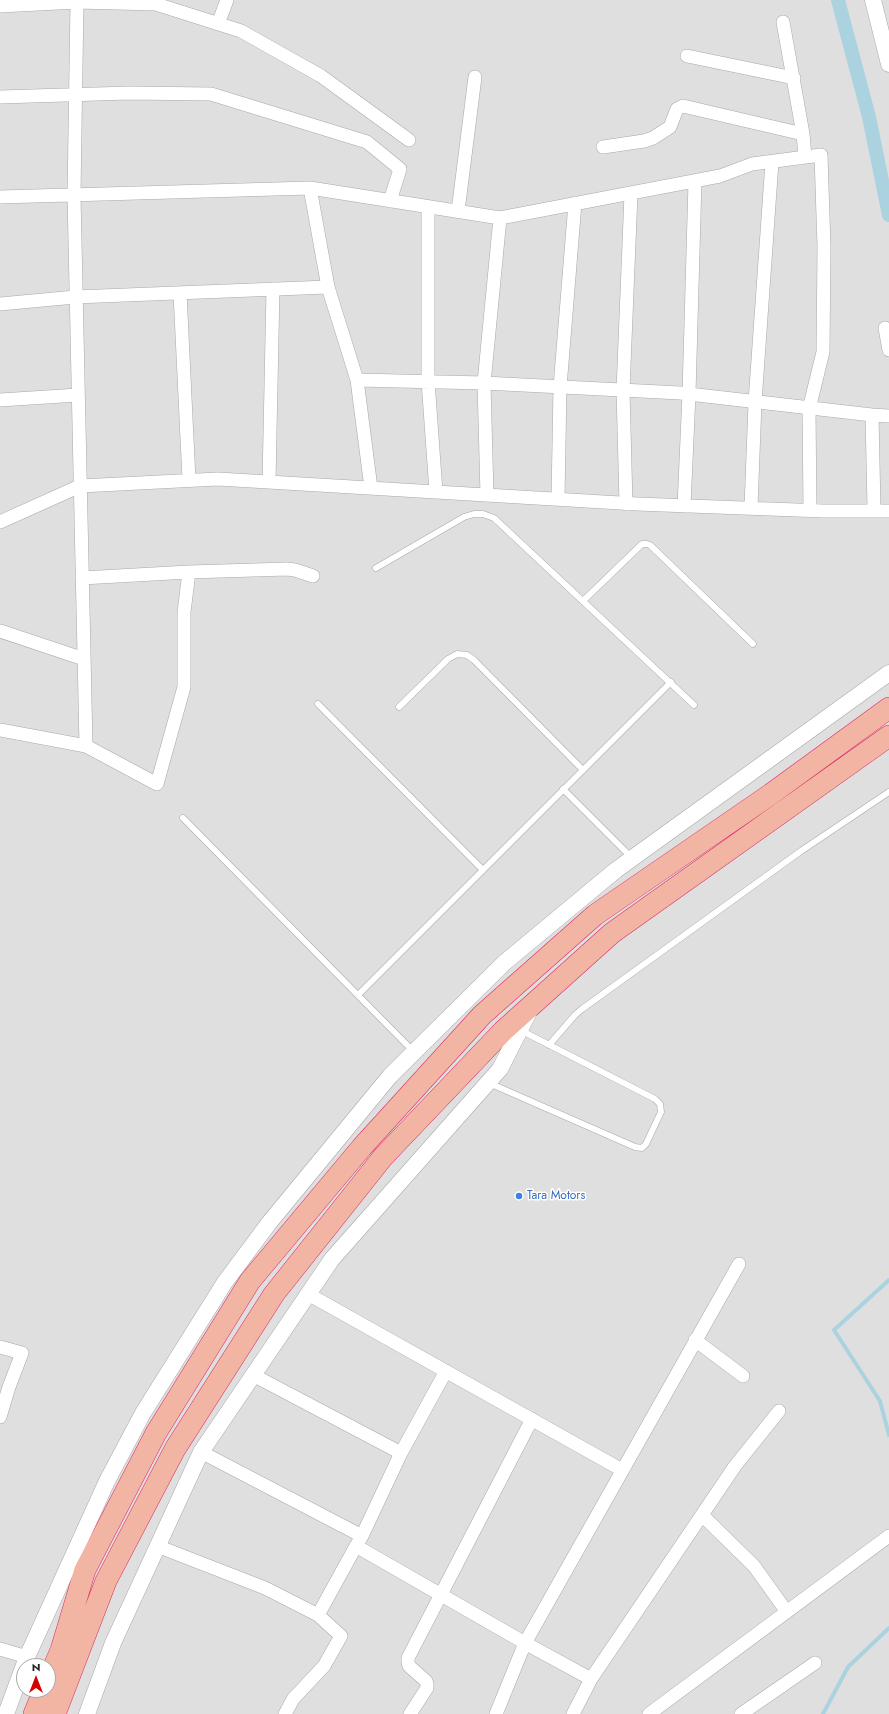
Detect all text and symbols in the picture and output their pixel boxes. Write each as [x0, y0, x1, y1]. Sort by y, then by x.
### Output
place label: Tara Motors [527, 1189, 585, 1203]
marker: Tara Motors [514, 1191, 524, 1201]
north arrow [16, 1658, 56, 1698]
text: N [32, 1659, 40, 1675]

